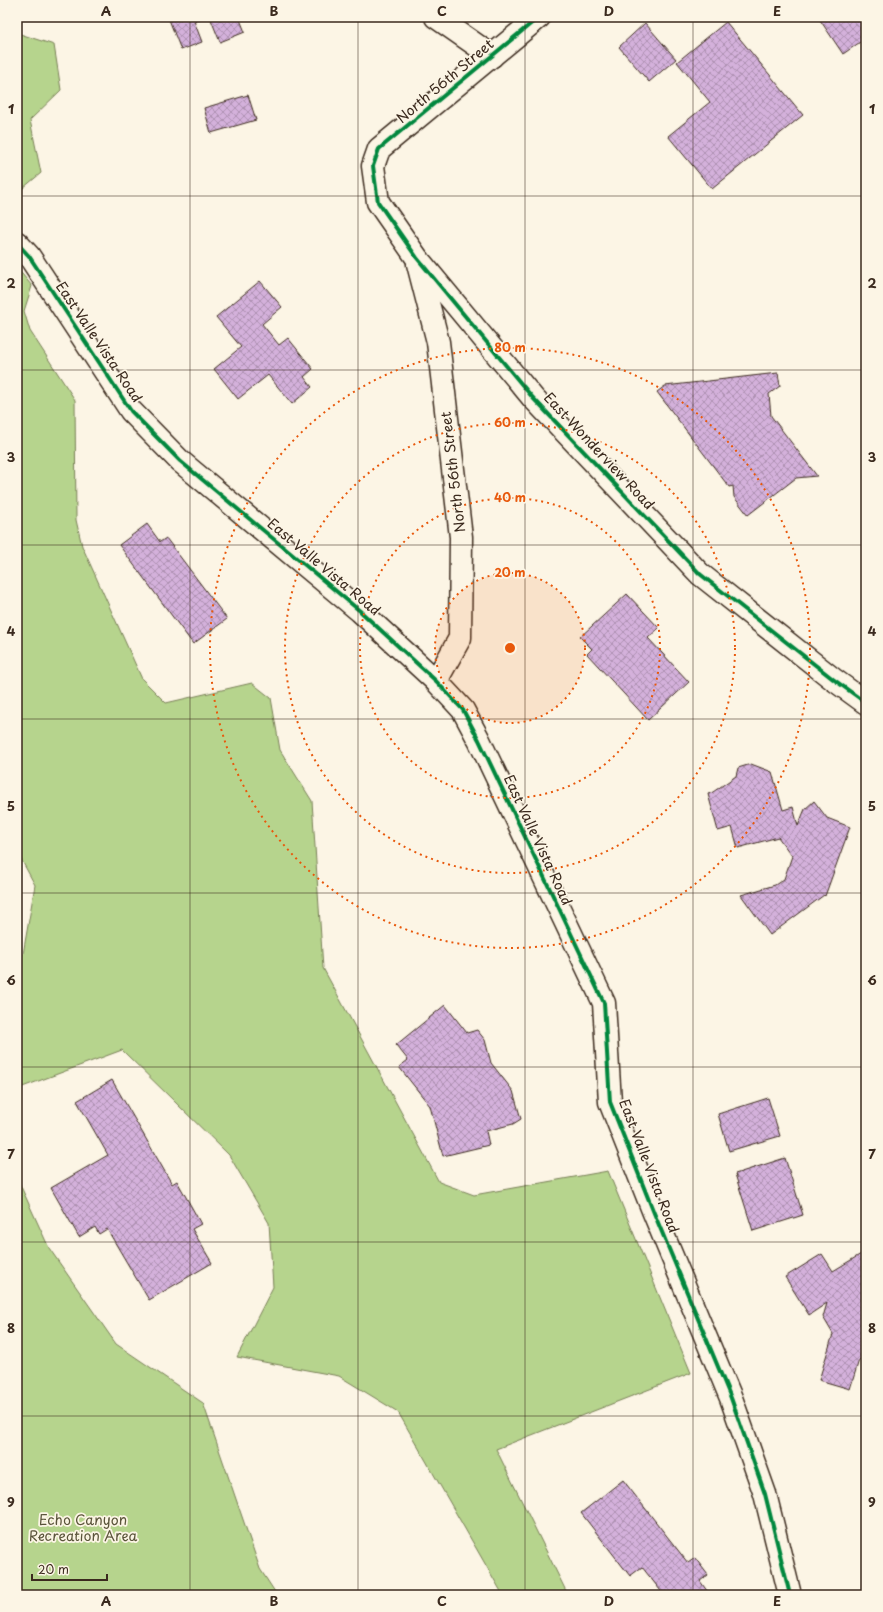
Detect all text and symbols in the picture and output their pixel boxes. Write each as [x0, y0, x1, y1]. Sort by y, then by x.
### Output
text: A [101, 1, 111, 20]
text: B [270, 1, 279, 20]
text: C [437, 1, 447, 20]
text: D [604, 1, 614, 20]
text: E [773, 1, 781, 20]
street label: North 56th Street [391, 33, 498, 128]
text: 1 [8, 99, 14, 118]
text: 1 [869, 99, 875, 118]
text: 2 [6, 273, 16, 292]
text: 2 [867, 273, 877, 292]
street label: East Valle Vista Road [51, 277, 148, 406]
text: 80 m [494, 338, 526, 356]
street label: East Wonderview Road [539, 387, 660, 514]
street label: North 56th Street [435, 410, 470, 534]
text: 60 m [494, 413, 526, 431]
text: 3 [7, 447, 16, 466]
text: 3 [868, 447, 877, 466]
text: 40 m [494, 488, 526, 506]
street label: East Valle Vista Road [263, 513, 385, 620]
text: 20 m [494, 563, 526, 581]
text: 4 [7, 621, 16, 640]
text: 4 [868, 621, 877, 640]
centre of rings [503, 641, 517, 655]
street label: East Valle Vista Road [499, 771, 578, 909]
text: 5 [7, 796, 15, 815]
text: 5 [868, 796, 876, 815]
text: 6 [6, 970, 16, 989]
text: 6 [867, 970, 877, 989]
street label: East Valle Vista Road [614, 1096, 685, 1236]
text: 7 [7, 1144, 15, 1163]
text: 7 [868, 1144, 876, 1163]
text: 8 [7, 1318, 15, 1337]
text: 8 [868, 1318, 876, 1337]
text: 9 [7, 1492, 15, 1511]
text: 9 [868, 1492, 876, 1511]
park label: Echo Canyon Recreation Area [29, 1509, 138, 1546]
scale bar [32, 1556, 107, 1582]
text: 20 m [38, 1560, 69, 1578]
text: A [101, 1591, 111, 1610]
text: B [270, 1591, 279, 1610]
text: C [437, 1591, 447, 1610]
text: D [604, 1591, 614, 1610]
text: E [773, 1591, 781, 1610]

